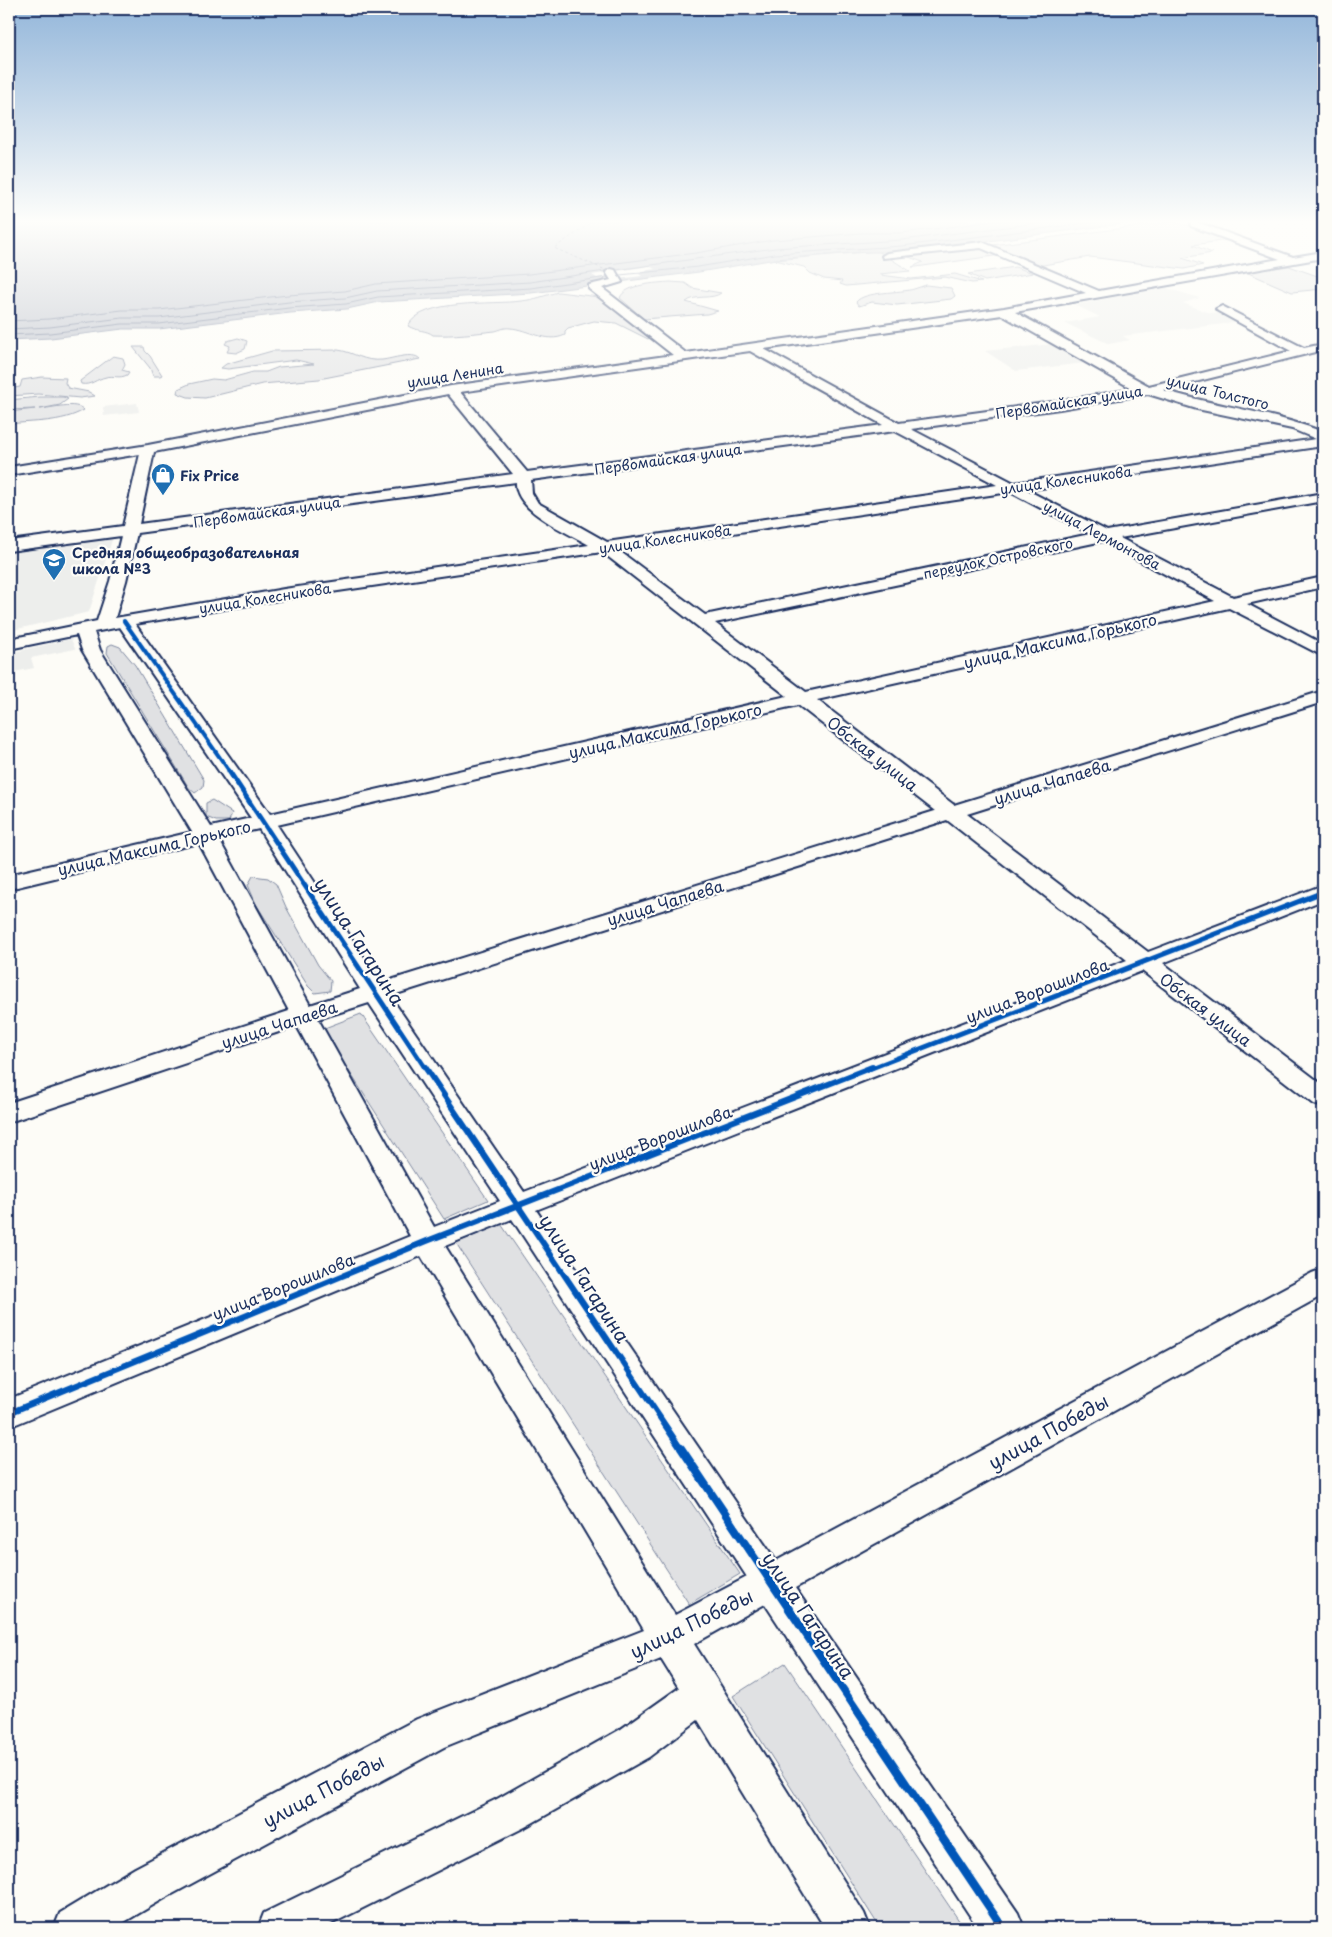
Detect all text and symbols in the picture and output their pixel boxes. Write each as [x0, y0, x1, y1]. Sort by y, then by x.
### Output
street label: улица Ленина [405, 357, 505, 393]
street label: улица Толстого [1165, 369, 1271, 415]
street label: Первомайская улица [994, 380, 1144, 424]
street label: Первомайская улица [593, 438, 743, 480]
street label: улица Колесникова [999, 460, 1134, 500]
shop icon: Fix Price [150, 462, 176, 496]
place label: Fix Price [180, 465, 240, 486]
street label: Первомайская улица [192, 491, 342, 533]
street label: улица Лермонтова [1040, 495, 1165, 575]
street label: улица Колесникова [598, 519, 733, 559]
street label: переулок Островского [921, 532, 1075, 584]
place label: Средняя общеобразовательная школа №3 [72, 542, 300, 579]
school or university icon: Средняя общеобразовательная школа №3 [41, 547, 67, 581]
street label: улица Колесникова [198, 577, 333, 619]
street label: улица Максима Горького [961, 606, 1159, 674]
street label: улица Максима Горького [566, 696, 764, 764]
street label: Обская улица [822, 710, 924, 796]
street label: улица Чапаева [991, 752, 1113, 810]
street label: улица Максима Горького [55, 813, 253, 881]
street label: улица Гагарина [308, 871, 412, 1011]
street label: улица Чапаева [604, 873, 726, 931]
street label: улица Ворошилова [962, 952, 1112, 1028]
street label: Обская улица [1155, 966, 1257, 1052]
street label: улица Чапаева [218, 994, 340, 1054]
street label: улица Ворошилова [585, 1099, 735, 1175]
street label: улица Гагарина [533, 1208, 637, 1348]
street label: улица Ворошилова [208, 1246, 358, 1326]
street label: улица Победы [983, 1386, 1113, 1476]
street label: улица Гагарина [756, 1546, 862, 1684]
street label: улица Победы [625, 1581, 757, 1665]
street label: улица Победы [257, 1746, 389, 1834]

